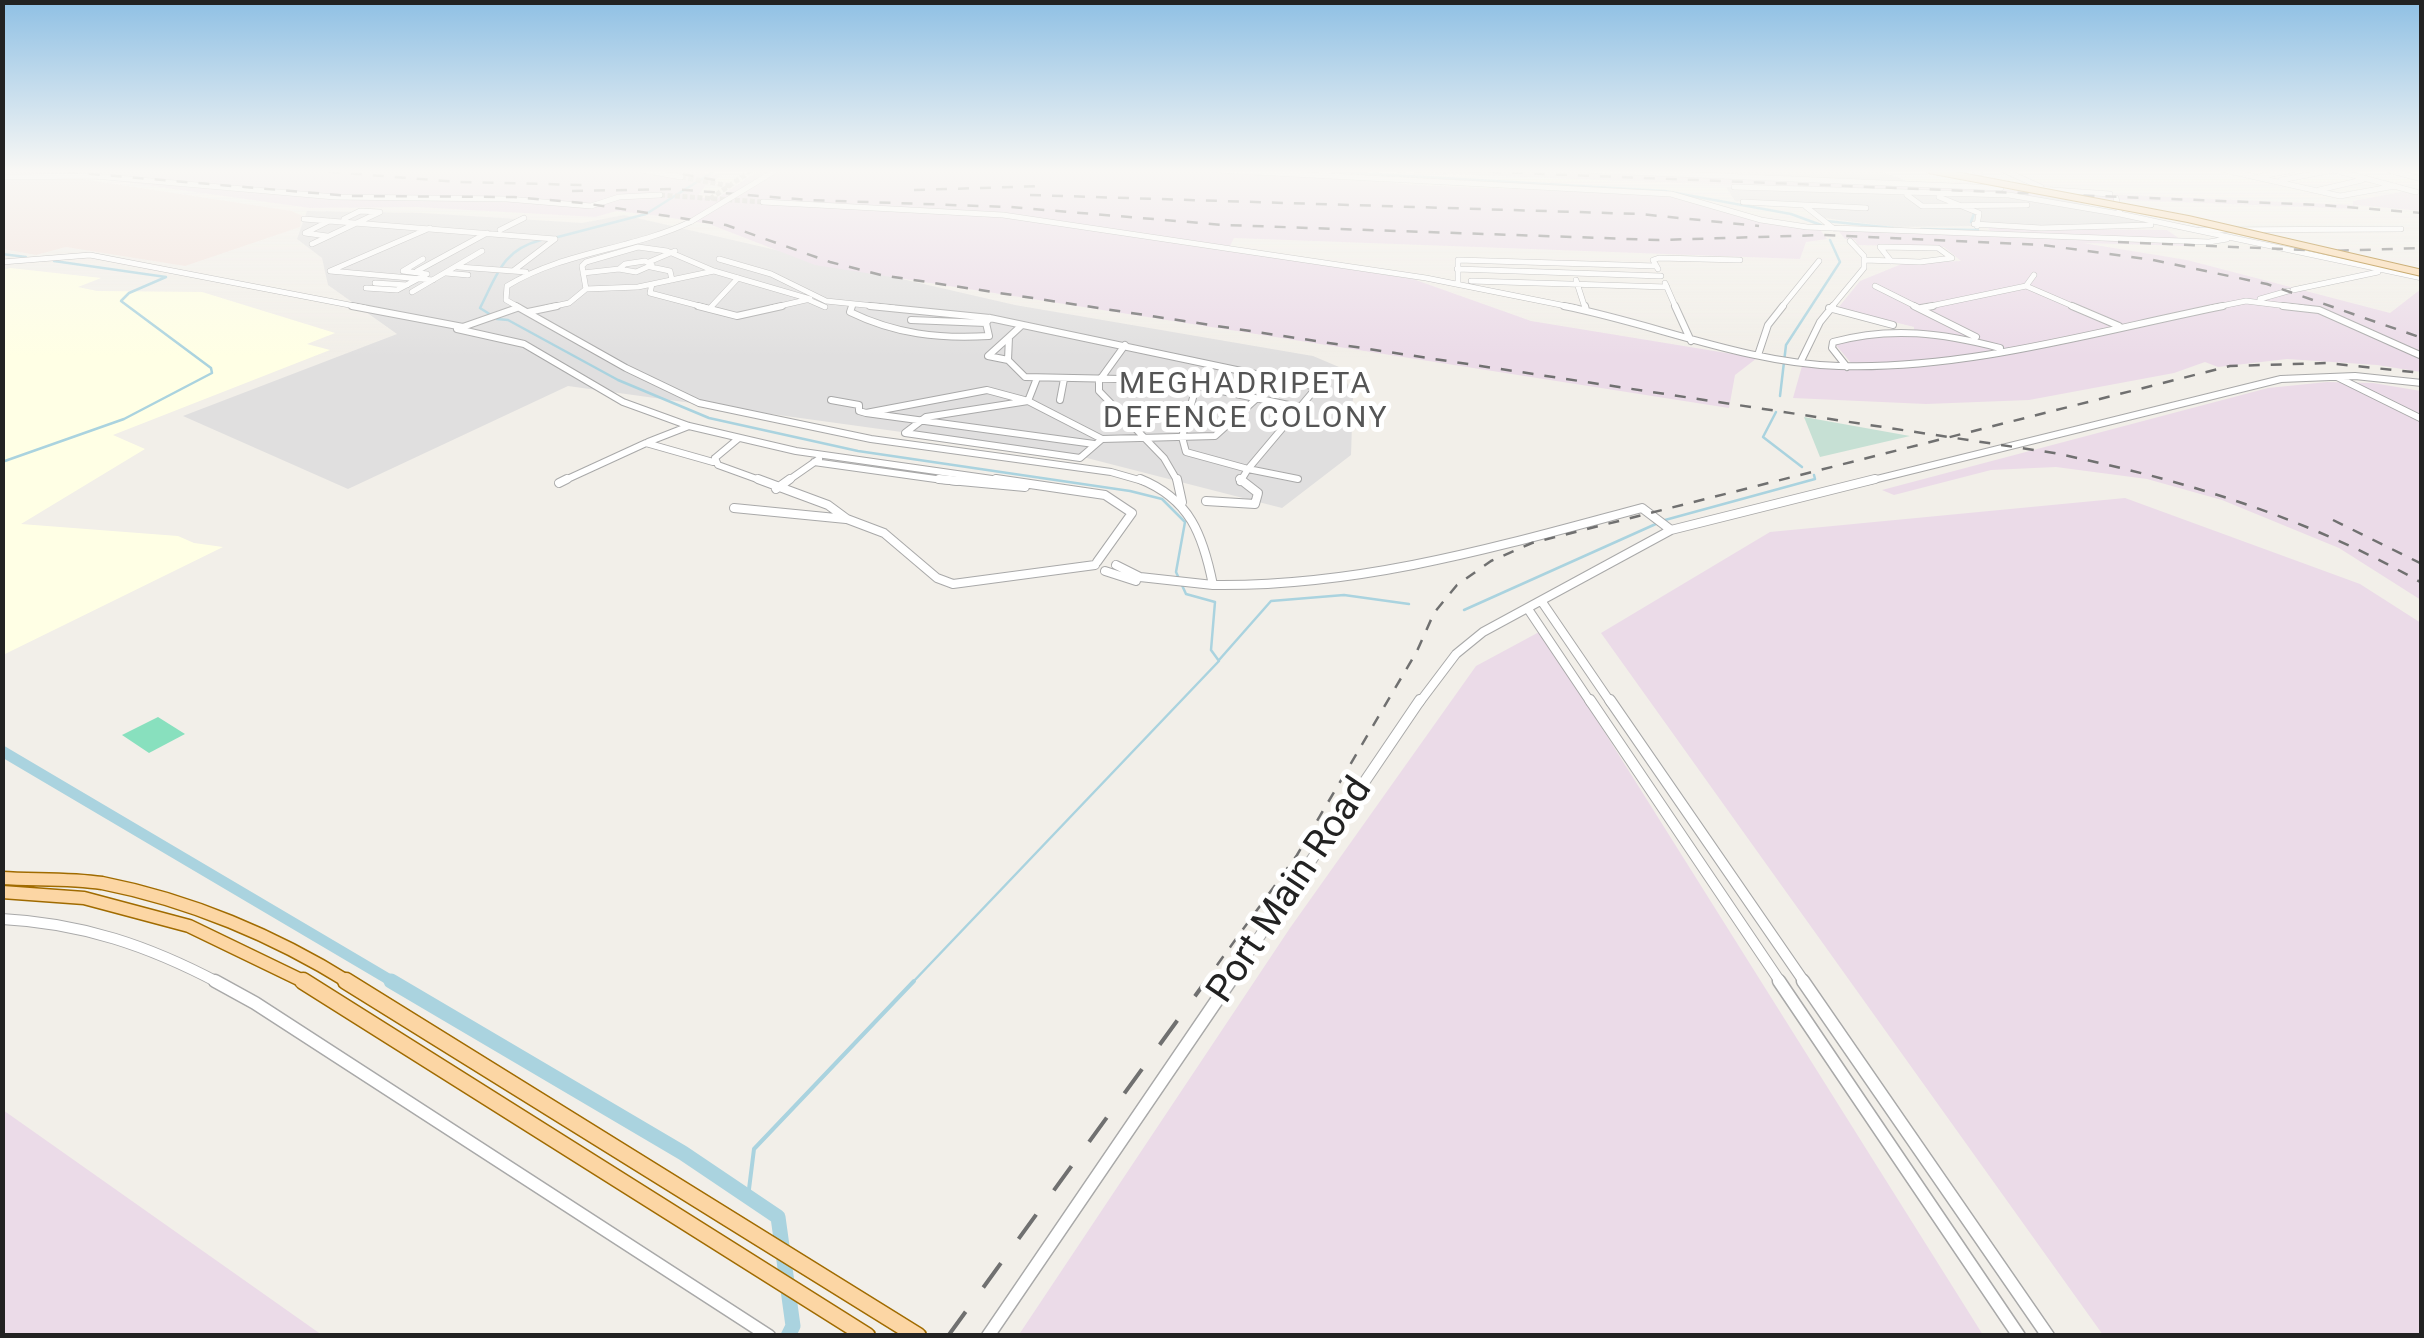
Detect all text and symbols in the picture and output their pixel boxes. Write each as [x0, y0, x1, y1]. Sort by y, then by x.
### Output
district label: MEGHADRIPETA DEFENCE COLONY [1103, 367, 1389, 438]
street label: Port Main Road [1199, 770, 1383, 1012]

